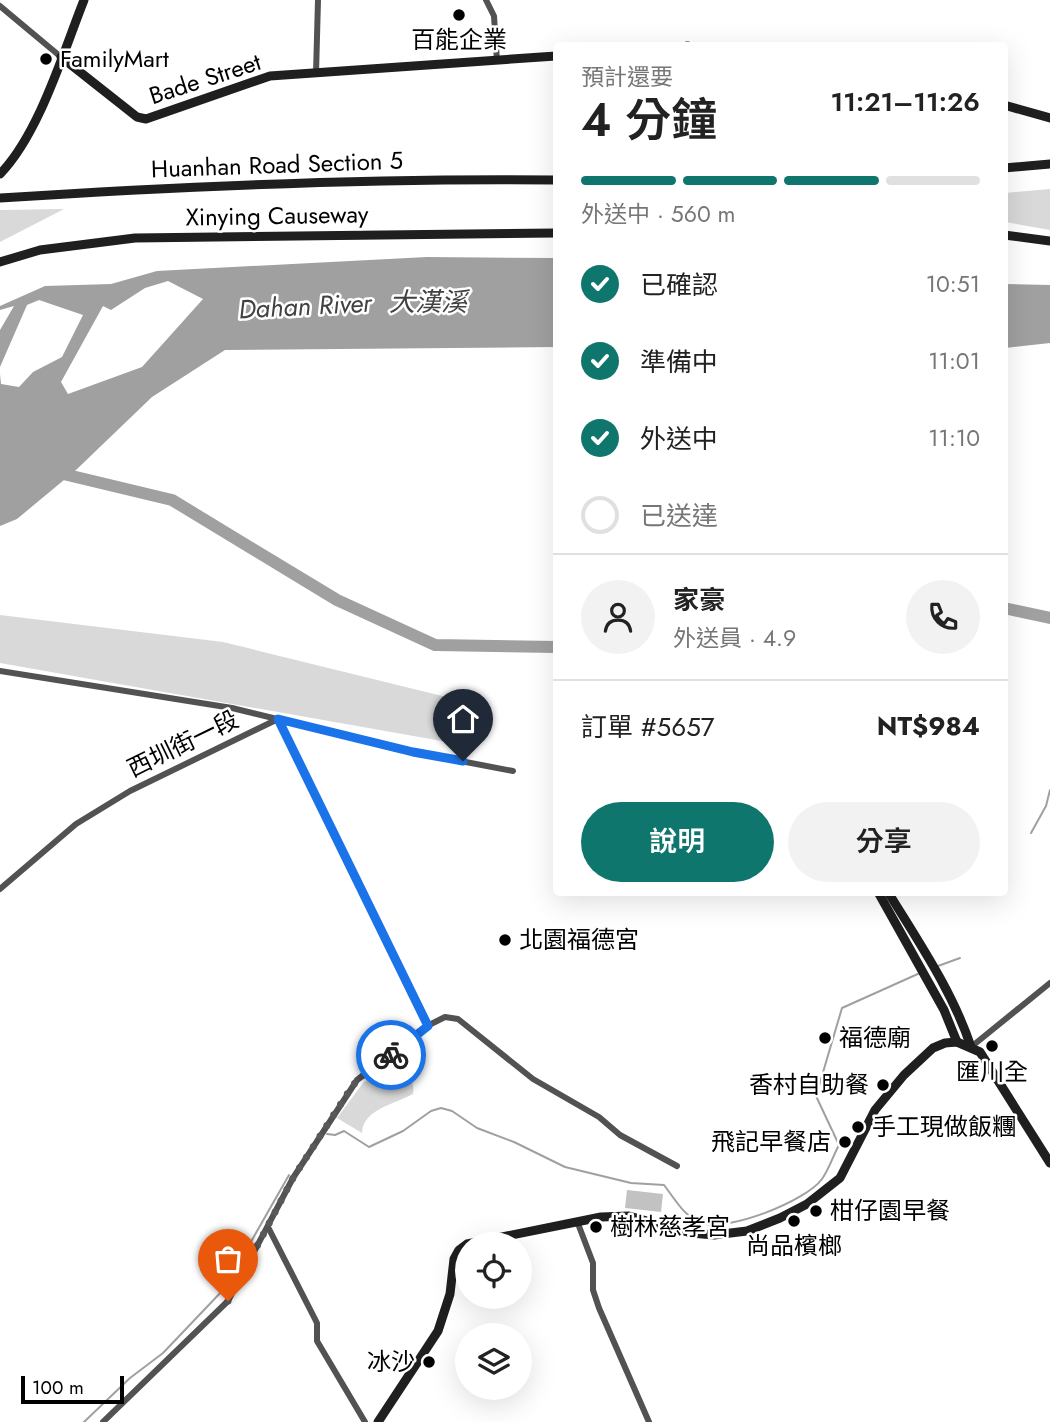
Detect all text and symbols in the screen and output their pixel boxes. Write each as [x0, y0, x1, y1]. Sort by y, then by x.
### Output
marker: 百能企業 [451, 7, 467, 23]
place label: 百能企業 [411, 22, 507, 57]
place label: FamilyMart [60, 41, 169, 76]
street label: Bade Street [145, 44, 265, 113]
marker: FamilyMart [38, 51, 54, 67]
text: 預計還要 [581, 60, 673, 94]
text: 11:21–11:26 [830, 83, 980, 121]
text: 4 分鐘 [581, 87, 717, 153]
street label: Huanhan Road Section 5 [150, 143, 404, 186]
street label: Xinying Causeway [185, 196, 369, 235]
text: 外送中 · 560 m [581, 197, 736, 231]
icon: check [581, 265, 619, 303]
text: 已確認 [640, 266, 718, 304]
text: 10:51 [926, 267, 980, 301]
water label: Dahan River [237, 283, 374, 328]
water label: 大漢溪 [389, 283, 471, 321]
icon: check [581, 342, 619, 380]
text: 準備中 [640, 343, 718, 381]
text: 11:01 [928, 344, 980, 378]
icon: check [581, 419, 619, 457]
text: 外送中 [640, 420, 718, 458]
text: 11:10 [928, 421, 980, 455]
text: 已送達 [640, 497, 718, 535]
button: person [581, 580, 655, 654]
button: phone [906, 580, 980, 654]
text: 家豪 [673, 581, 725, 619]
text: 外送員 · 4.9 [673, 621, 796, 655]
pin [433, 689, 493, 761]
icon: home [444, 700, 482, 738]
street label: 西圳街一段 [121, 702, 244, 786]
text: NT$984 [877, 707, 980, 745]
text: 訂單 #5657 [581, 708, 714, 746]
button: 說明 [581, 802, 774, 882]
button: 分享 [788, 802, 980, 882]
place label: 北園福德宮 [519, 922, 639, 957]
marker: 北園福德宮 [497, 932, 513, 948]
courier [356, 1020, 426, 1090]
place label: 福德廟 [839, 1020, 911, 1055]
marker: 福德廟 [817, 1030, 833, 1046]
icon: bike [372, 1036, 410, 1074]
marker: 匯川全 [984, 1038, 1000, 1054]
place label: 匯川全 [956, 1054, 1028, 1089]
place label: 香村自助餐 [749, 1067, 869, 1102]
marker: 香村自助餐 [875, 1077, 891, 1093]
place label: 手工現做飯糰 [872, 1109, 1016, 1144]
marker: 手工現做飯糰 [850, 1119, 866, 1135]
place label: 飛記早餐店 [711, 1124, 831, 1159]
marker: 飛記早餐店 [837, 1134, 853, 1150]
place label: 柑仔園早餐 [830, 1193, 950, 1228]
marker: 柑仔園早餐 [808, 1203, 824, 1219]
place label: 樹林慈孝宮 [610, 1209, 730, 1244]
marker: 尚品檳榔 [786, 1213, 802, 1229]
marker: 樹林慈孝宮 [588, 1219, 604, 1235]
place label: 尚品檳榔 [746, 1228, 842, 1263]
pin [198, 1229, 258, 1301]
map controls [455, 1232, 532, 1400]
button: locate [455, 1232, 532, 1309]
icon: bag [209, 1240, 247, 1278]
button: layers [455, 1323, 532, 1400]
place label: 冰沙 [367, 1344, 415, 1379]
marker: 冰沙 [421, 1354, 437, 1370]
scale bar [21, 1373, 124, 1405]
text: 100 m [32, 1374, 84, 1401]

